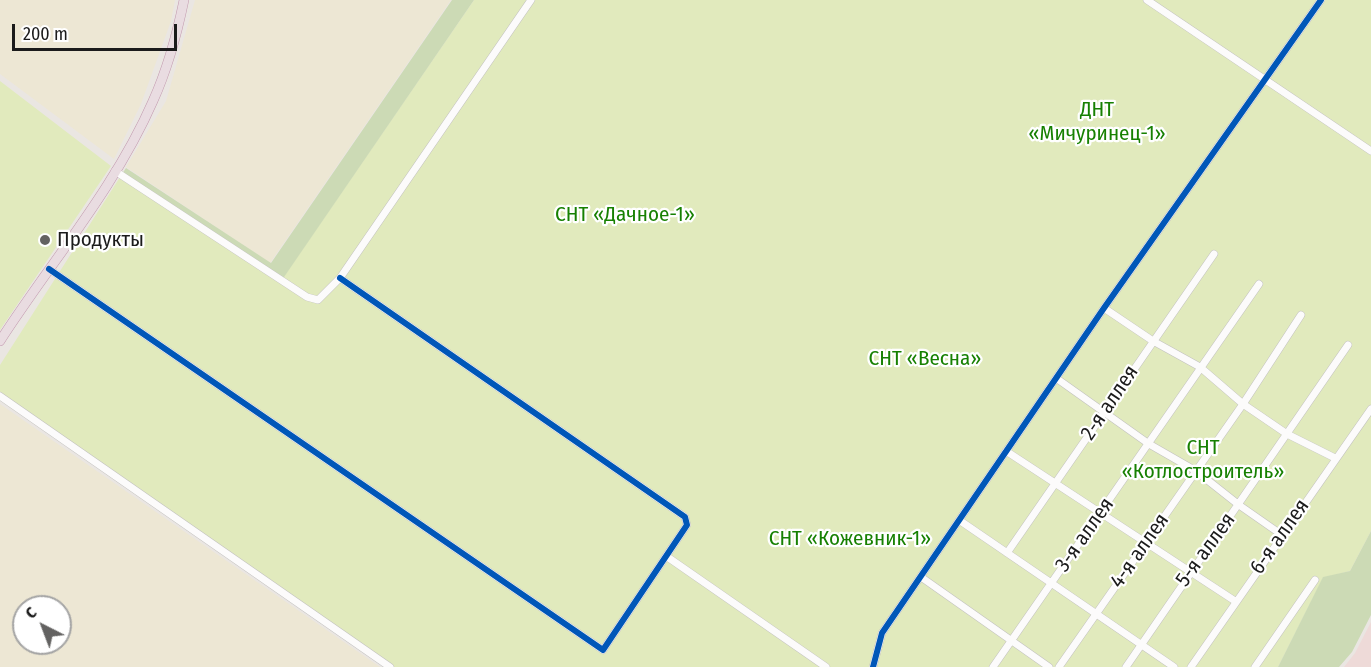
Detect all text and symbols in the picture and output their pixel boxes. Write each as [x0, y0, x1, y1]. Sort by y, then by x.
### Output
scale bar [15, 12, 180, 50]
text: 200 m [23, 23, 68, 45]
park label: ДНТ «Мичуринец-1» [1028, 97, 1166, 147]
park label: СНТ «Дачное-1» [555, 202, 695, 228]
place label: Продукты [57, 227, 144, 253]
marker: Продукты [38, 233, 52, 247]
park label: СНТ «Весна» [869, 346, 981, 372]
street label: 2-я аллея [1076, 361, 1144, 445]
park label: СНТ «Котлостроитель» [1121, 435, 1285, 485]
street label: 3-я аллея [1050, 493, 1120, 577]
street label: 6-я аллея [1245, 495, 1315, 579]
street label: 5-я аллея [1171, 508, 1241, 592]
street label: 4-я аллея [1105, 509, 1175, 593]
park label: СНТ «Кожевник-1» [769, 526, 931, 552]
north arrow [12, 595, 72, 655]
text: С [21, 603, 40, 623]

